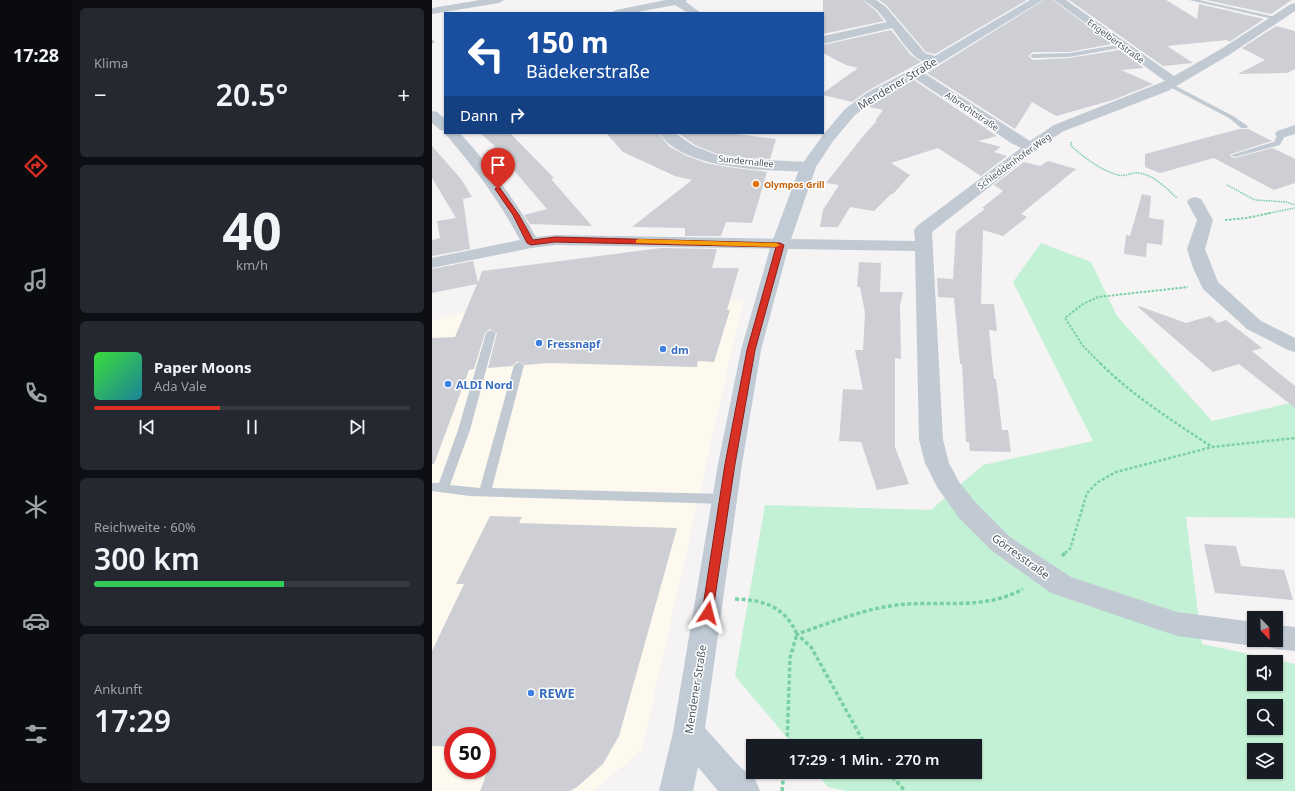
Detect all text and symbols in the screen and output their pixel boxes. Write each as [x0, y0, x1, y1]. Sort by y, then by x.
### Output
street label: Engelbertstraße [1085, 16, 1147, 66]
text: 150 m [526, 23, 609, 61]
icon: left [460, 28, 512, 80]
text: 17:28 [13, 43, 59, 67]
street label: Mendener Straße [855, 53, 939, 113]
text: Klima [94, 54, 128, 72]
text: Bädekerstraße [526, 59, 650, 83]
text: 20.5° [216, 74, 288, 115]
text: − [94, 79, 107, 109]
text: + [397, 79, 410, 109]
street label: Albrechtstraße [943, 88, 1001, 134]
icon: right [506, 104, 528, 126]
text: Dann [460, 105, 498, 125]
street label: Schleddenhofer Weg [975, 130, 1053, 192]
pin [481, 148, 515, 189]
icon: directions [22, 152, 50, 180]
street label: Sundernallee [718, 152, 774, 170]
icon: arrive [487, 154, 509, 176]
place label: Olympos Grill [764, 178, 825, 191]
marker: Olympos Grill [751, 179, 761, 189]
text: 40 [222, 194, 282, 265]
text: km/h [236, 256, 268, 274]
icon: music [22, 266, 50, 294]
place label: Fressnapf [547, 336, 601, 351]
marker: Fressnapf [534, 338, 544, 348]
place label: dm [671, 342, 689, 357]
marker: dm [658, 344, 668, 354]
text: Paper Moons [154, 357, 252, 377]
text: Ada Vale [154, 377, 207, 395]
place label: ALDI Nord [456, 377, 512, 392]
icon: phone [22, 379, 50, 407]
marker: ALDI Nord [443, 379, 453, 389]
icon: previous [136, 416, 158, 438]
icon: pause [241, 416, 263, 438]
icon: next [346, 416, 368, 438]
icon: climate [22, 493, 50, 521]
text: Reichweite · 60% [94, 518, 196, 536]
street label: Görresstraße [989, 530, 1053, 582]
text: 300 km [94, 538, 200, 579]
position arrow [687, 592, 729, 634]
icon: car [22, 607, 50, 635]
north arrow [1247, 611, 1283, 647]
map controls [1247, 611, 1283, 779]
street label: Mendener Straße [681, 643, 709, 735]
button: sound [1247, 655, 1283, 691]
text: Ankunft [94, 680, 143, 698]
place label: REWE [539, 684, 575, 702]
marker: REWE [526, 688, 536, 698]
button: search [1247, 699, 1283, 735]
text: 17:29 [94, 700, 171, 741]
icon: filters [22, 720, 50, 748]
speed limit sign: 50 [444, 727, 496, 779]
button: layers [1247, 743, 1283, 779]
text: 17:29 · 1 Min. · 270 m [789, 749, 939, 769]

